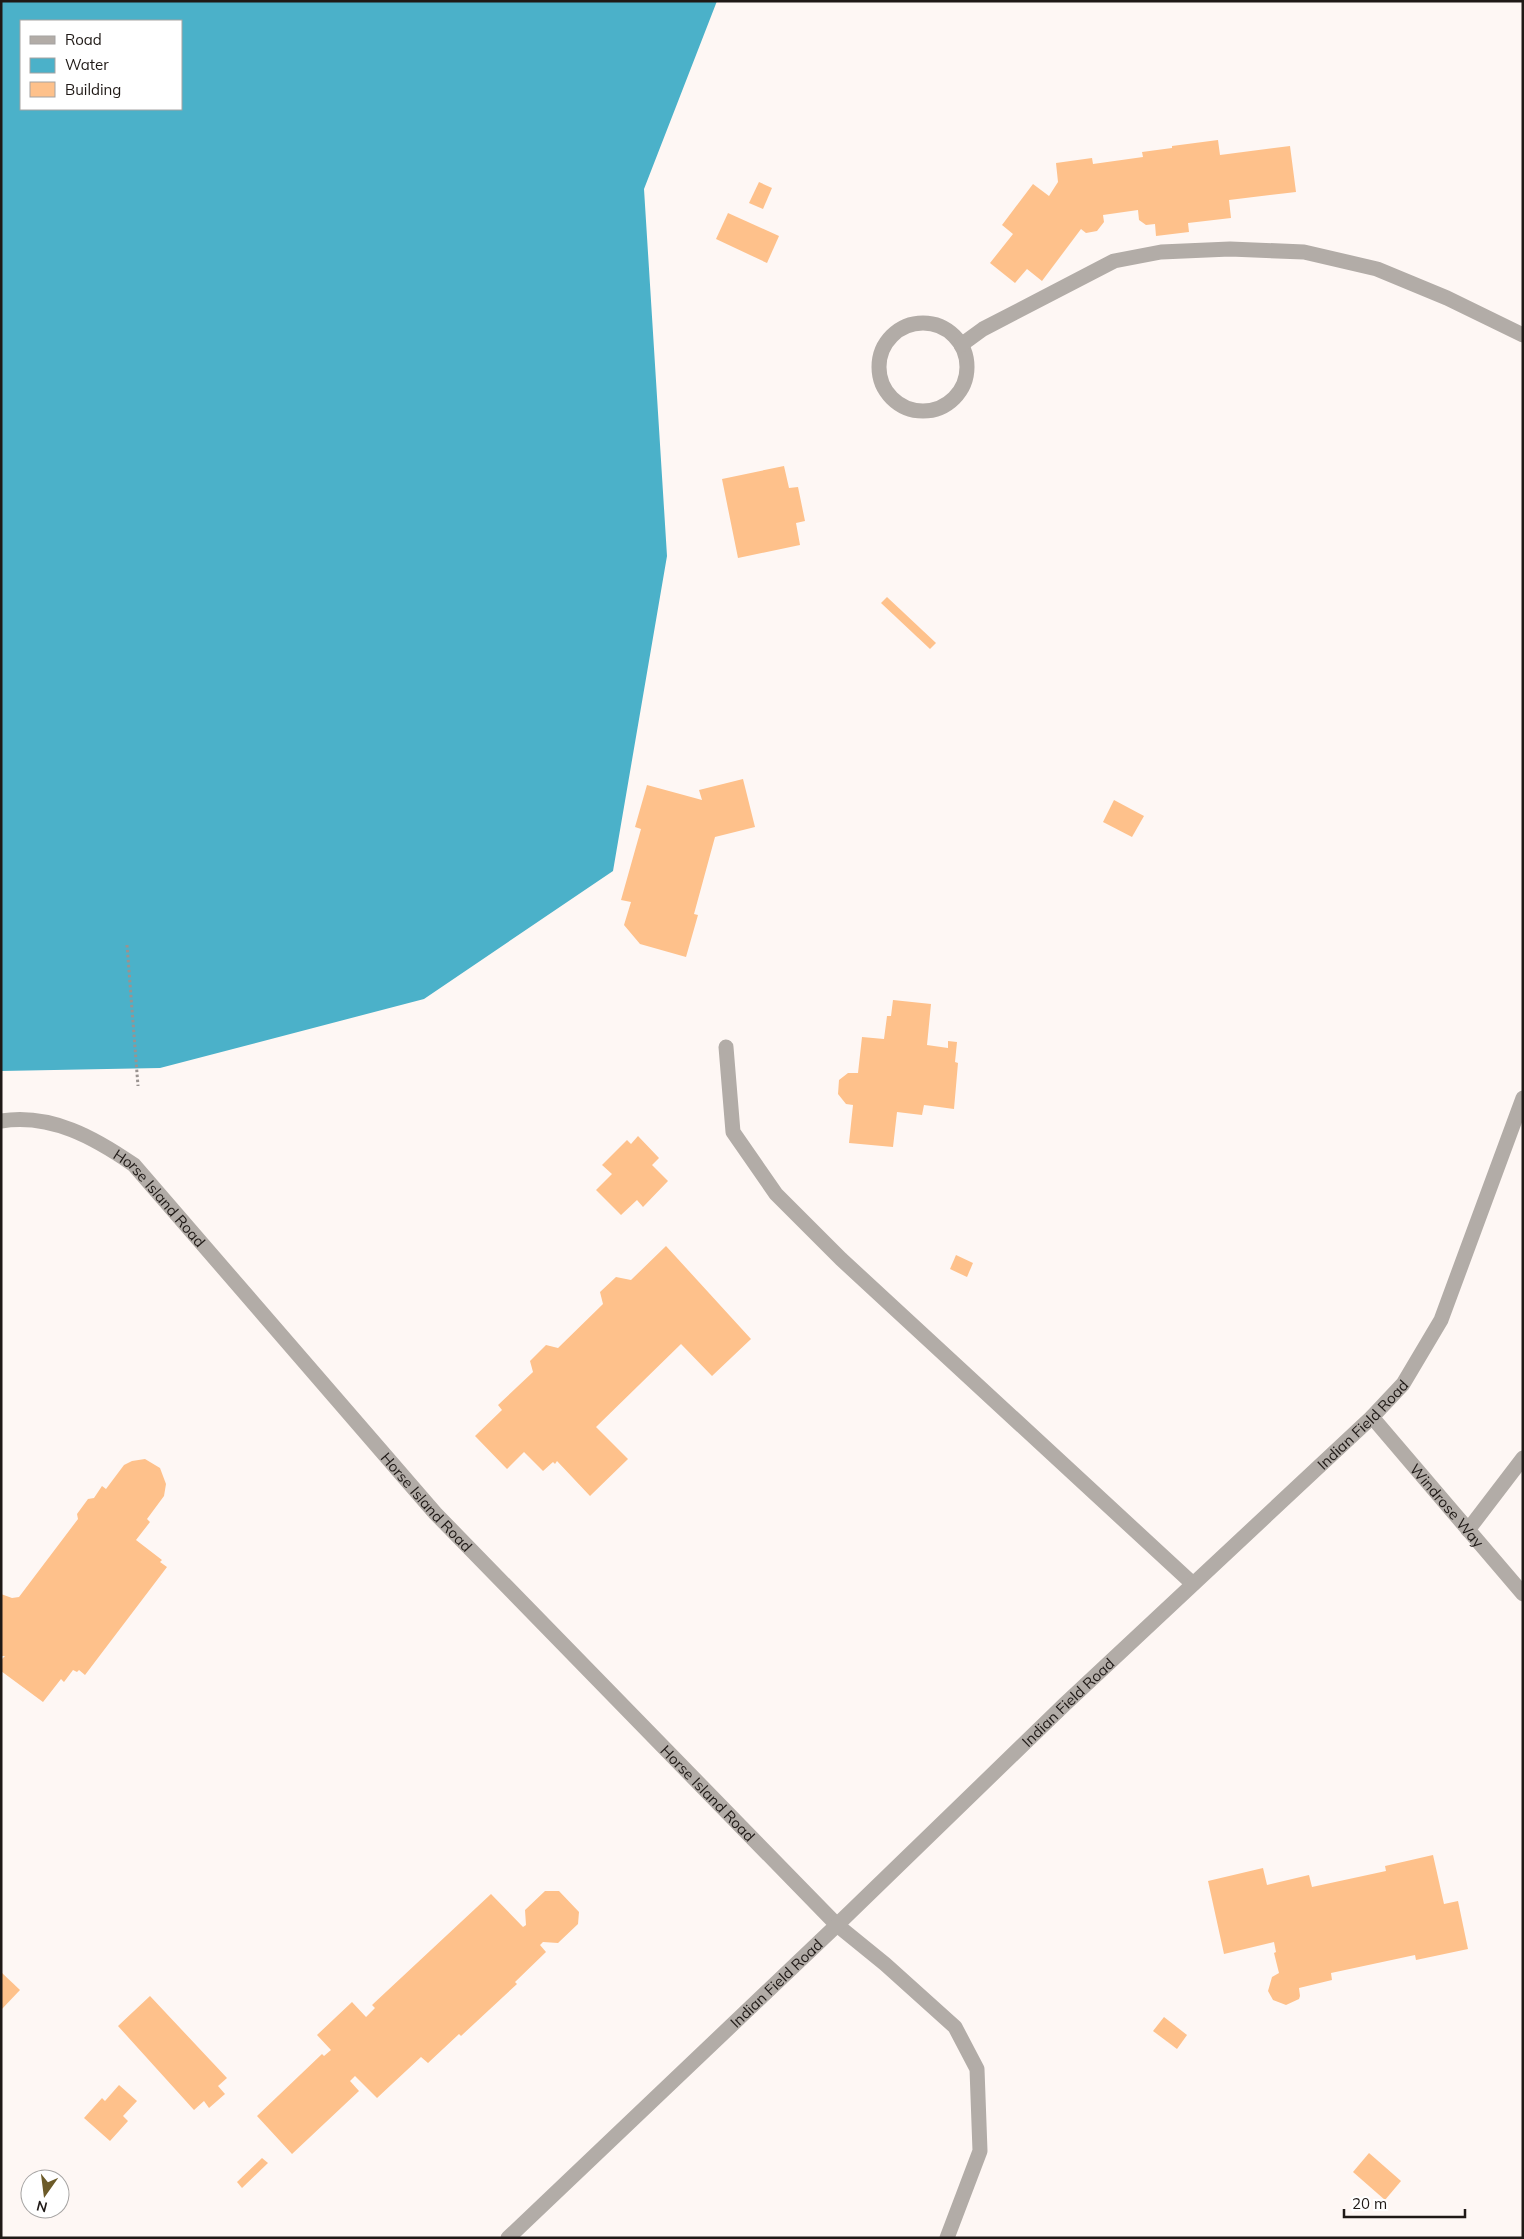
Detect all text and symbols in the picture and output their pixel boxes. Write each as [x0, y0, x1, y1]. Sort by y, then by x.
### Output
legend [20, 20, 182, 110]
text: Road [65, 30, 102, 49]
text: Water [65, 55, 109, 74]
text: Building [65, 80, 121, 99]
street label: Horse Island Road [110, 1145, 210, 1251]
street label: Indian Field Road [1313, 1375, 1412, 1473]
street label: Horse Island Road [377, 1448, 477, 1555]
street label: Windrose Way [1406, 1459, 1488, 1551]
street label: Indian Field Road [1018, 1654, 1118, 1750]
street label: Horse Island Road [657, 1741, 759, 1845]
street label: Indian Field Road [726, 1935, 826, 2031]
north arrow [20, 2169, 70, 2219]
scale bar [1344, 2186, 1465, 2218]
text: 20 m [1352, 2194, 1387, 2213]
text: N [35, 2197, 49, 2217]

